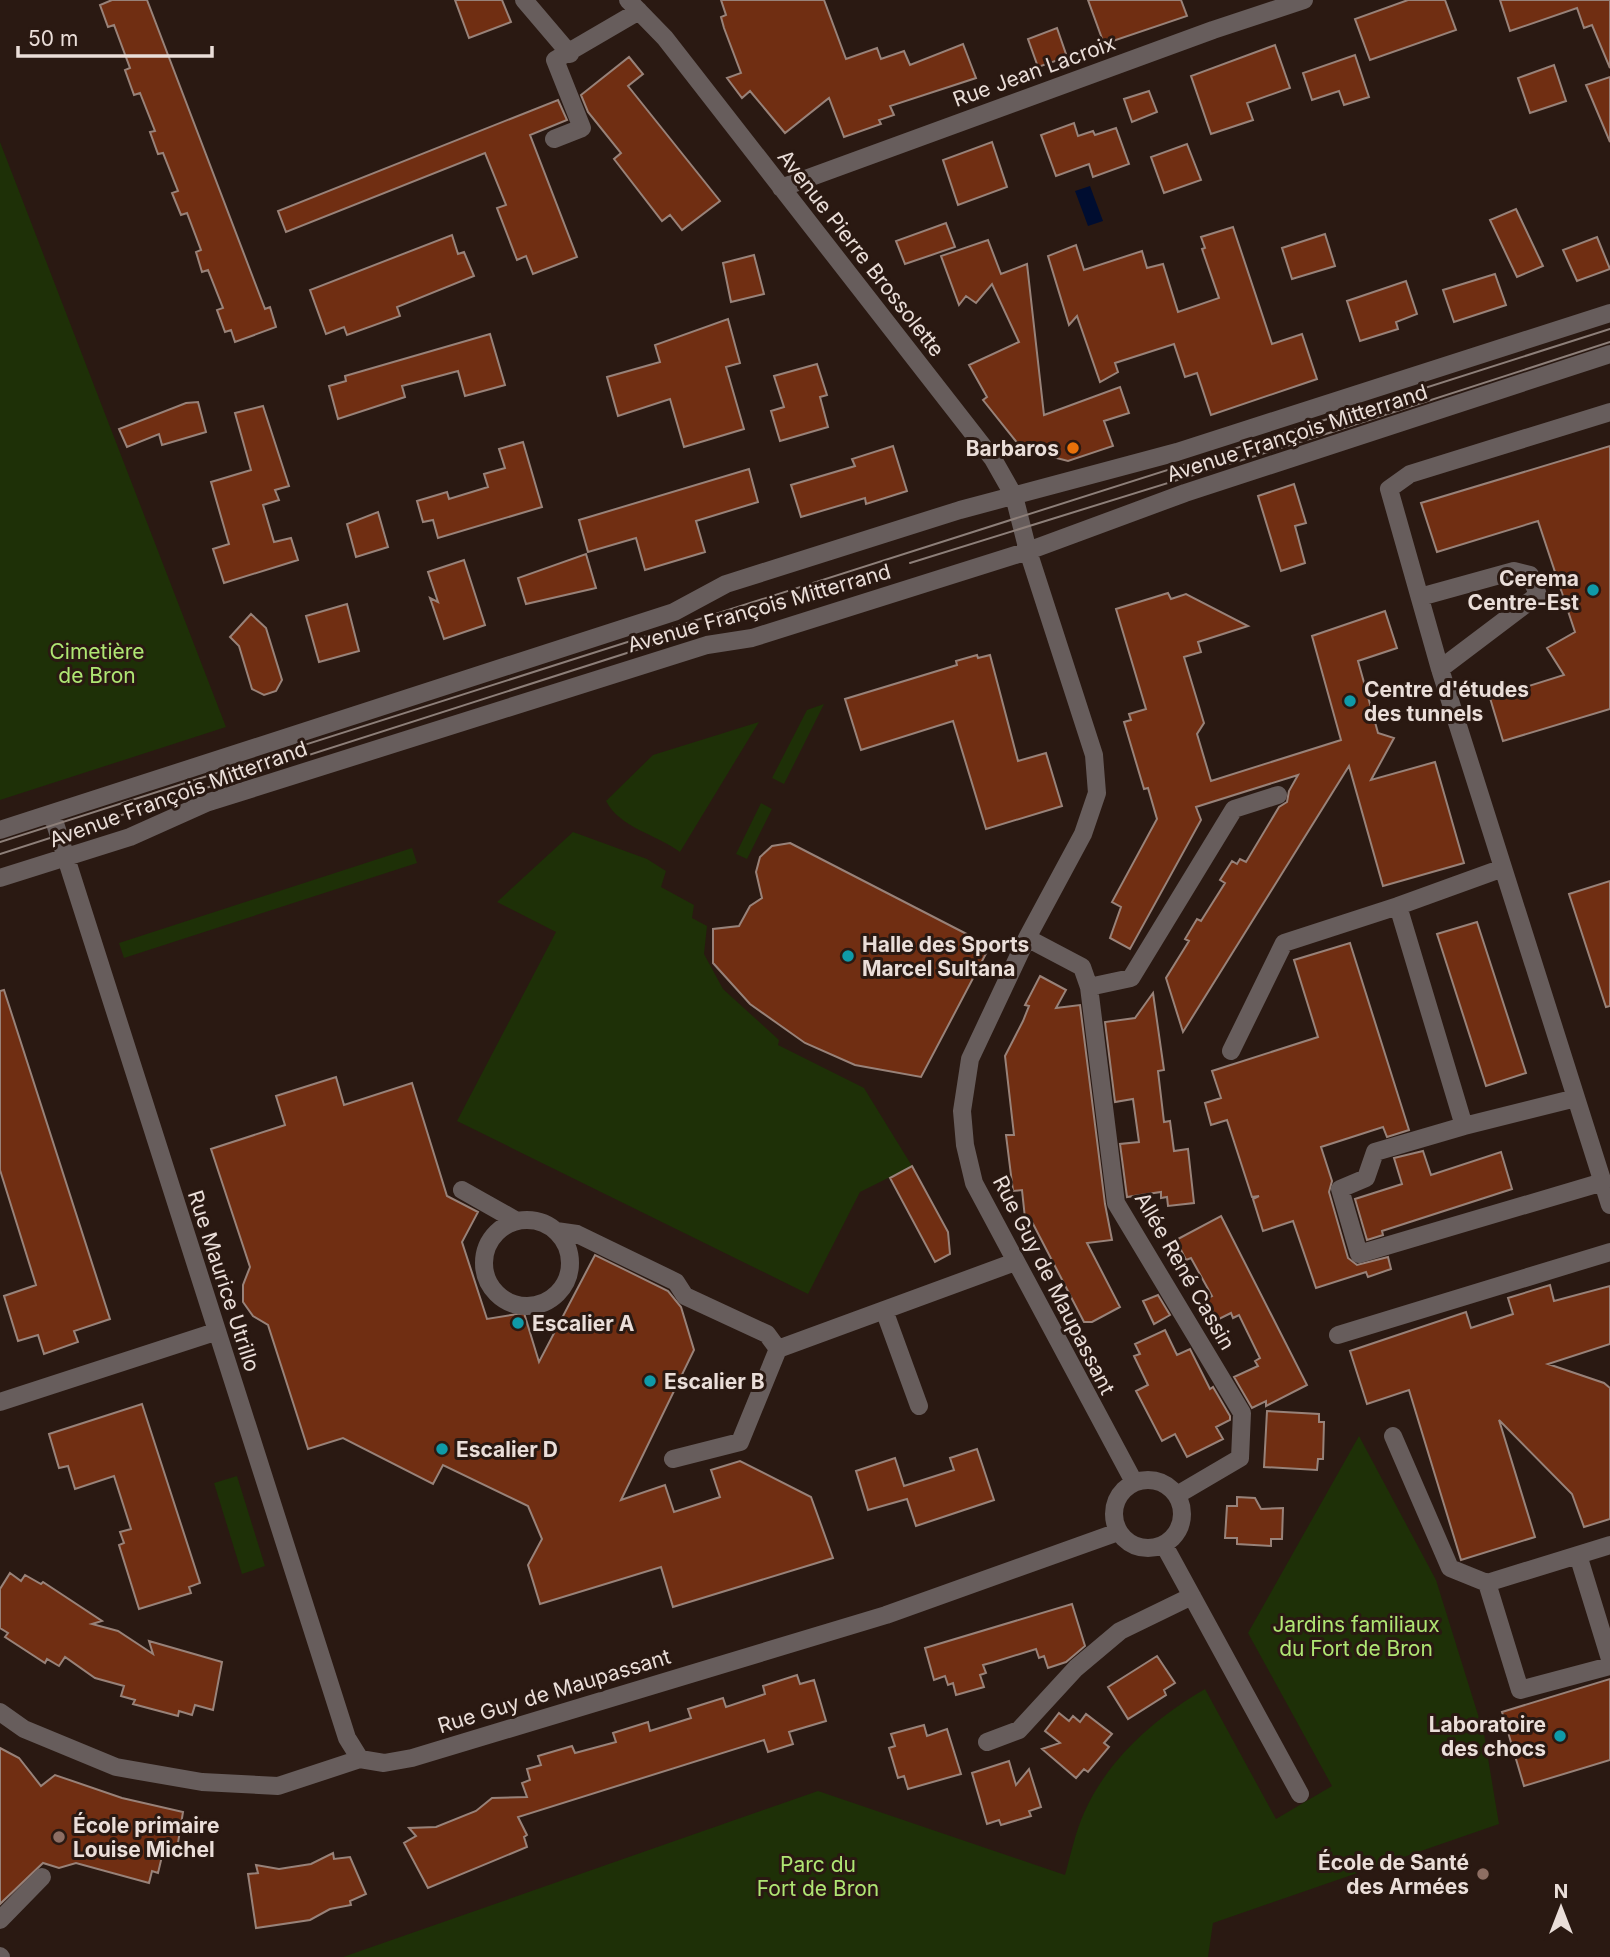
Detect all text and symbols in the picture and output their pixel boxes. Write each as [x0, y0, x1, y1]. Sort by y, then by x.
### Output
scale bar [18, 14, 212, 58]
text: 50 m [28, 26, 78, 51]
street label: Rue Jean Lacroix [949, 30, 1119, 112]
street label: Avenue Pierre Brossolette [772, 145, 950, 361]
street label: Avenue François Mitterrand [1163, 379, 1431, 487]
place label: Barbaros [966, 436, 1059, 461]
marker: Barbaros [1065, 440, 1081, 456]
street label: Avenue François Mitterrand [624, 558, 894, 658]
place label: Cerema Centre-Est [1468, 566, 1579, 615]
marker: Cerema Centre-Est [1585, 582, 1601, 598]
park label: Cimetière de Bron [49, 639, 145, 688]
place label: Centre d'études des tunnels [1364, 677, 1529, 726]
marker: Centre d'études des tunnels [1342, 693, 1358, 709]
street label: Avenue François Mitterrand [46, 736, 310, 852]
place label: Halle des Sports Marcel Sultana [862, 932, 1029, 981]
marker: Halle des Sports Marcel Sultana [840, 948, 856, 964]
street label: Rue Guy de Maupassant [988, 1171, 1120, 1399]
street label: Rue Maurice Utrillo [183, 1187, 265, 1375]
street label: Allée René Cassin [1130, 1188, 1240, 1354]
place label: Escalier A [532, 1311, 635, 1336]
marker: Escalier A [510, 1315, 526, 1331]
place label: Escalier B [664, 1369, 765, 1394]
marker: Escalier B [642, 1373, 658, 1389]
place label: Escalier D [456, 1437, 558, 1462]
marker: Escalier D [434, 1441, 450, 1457]
park label: Jardins familiaux du Fort de Bron [1272, 1612, 1440, 1661]
street label: Rue Guy de Maupassant [435, 1644, 674, 1738]
place label: Laboratoire des chocs [1429, 1712, 1546, 1761]
marker: Laboratoire des chocs [1552, 1728, 1568, 1744]
place label: École primaire Louise Michel [73, 1812, 219, 1862]
marker: École primaire Louise Michel [51, 1829, 67, 1845]
place label: École de Santé des Armées [1318, 1849, 1469, 1899]
park label: Parc du Fort de Bron [757, 1852, 879, 1901]
marker: École de Santé des Armées [1475, 1866, 1491, 1882]
north arrow [1526, 1873, 1596, 1943]
text: N [1554, 1880, 1568, 1903]

